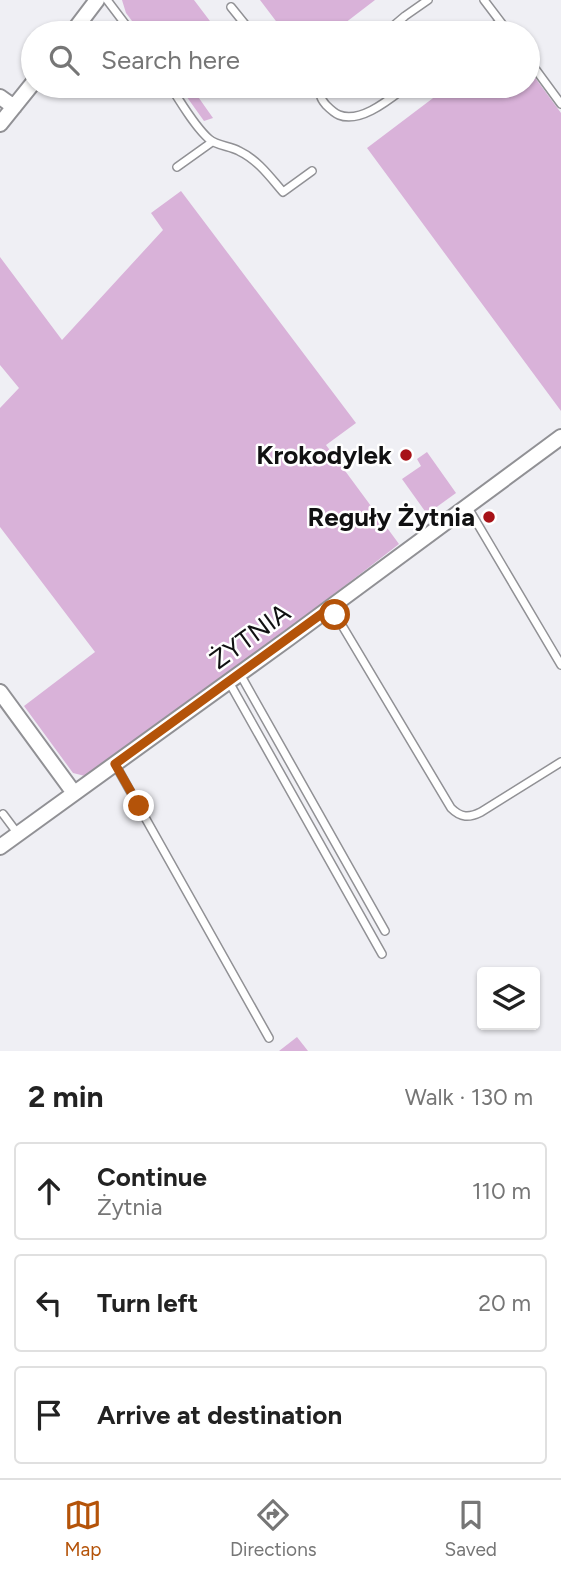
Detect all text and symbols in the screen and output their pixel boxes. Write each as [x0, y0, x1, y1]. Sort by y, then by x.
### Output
search box [21, 21, 540, 98]
icon: search [45, 41, 83, 79]
text: Search here [101, 44, 240, 76]
place label: Krokodylek [256, 439, 392, 471]
marker: Krokodylek [398, 447, 414, 463]
place label: Reguły Żytnia [308, 501, 475, 533]
marker: Reguły Żytnia [481, 509, 497, 525]
street label: ŻYTNIA [204, 596, 297, 676]
route start [319, 599, 350, 630]
route end [123, 790, 154, 821]
map controls [477, 967, 540, 1030]
button: layers [477, 967, 540, 1030]
text: 2 min [28, 1078, 104, 1115]
text: Walk · 130 m [405, 1083, 533, 1111]
text: Continue [97, 1161, 207, 1193]
icon: ahead [30, 1172, 68, 1210]
text: 110 m [472, 1177, 531, 1205]
text: Żytnia [97, 1193, 162, 1221]
icon: left [30, 1284, 68, 1322]
text: Turn left [97, 1287, 198, 1319]
text: 20 m [478, 1289, 531, 1317]
icon: arrive [30, 1396, 68, 1434]
text: Arrive at destination [97, 1399, 342, 1431]
tab: Map [64, 1496, 102, 1561]
tab: Directions [230, 1496, 317, 1561]
tab: Saved [445, 1496, 497, 1561]

